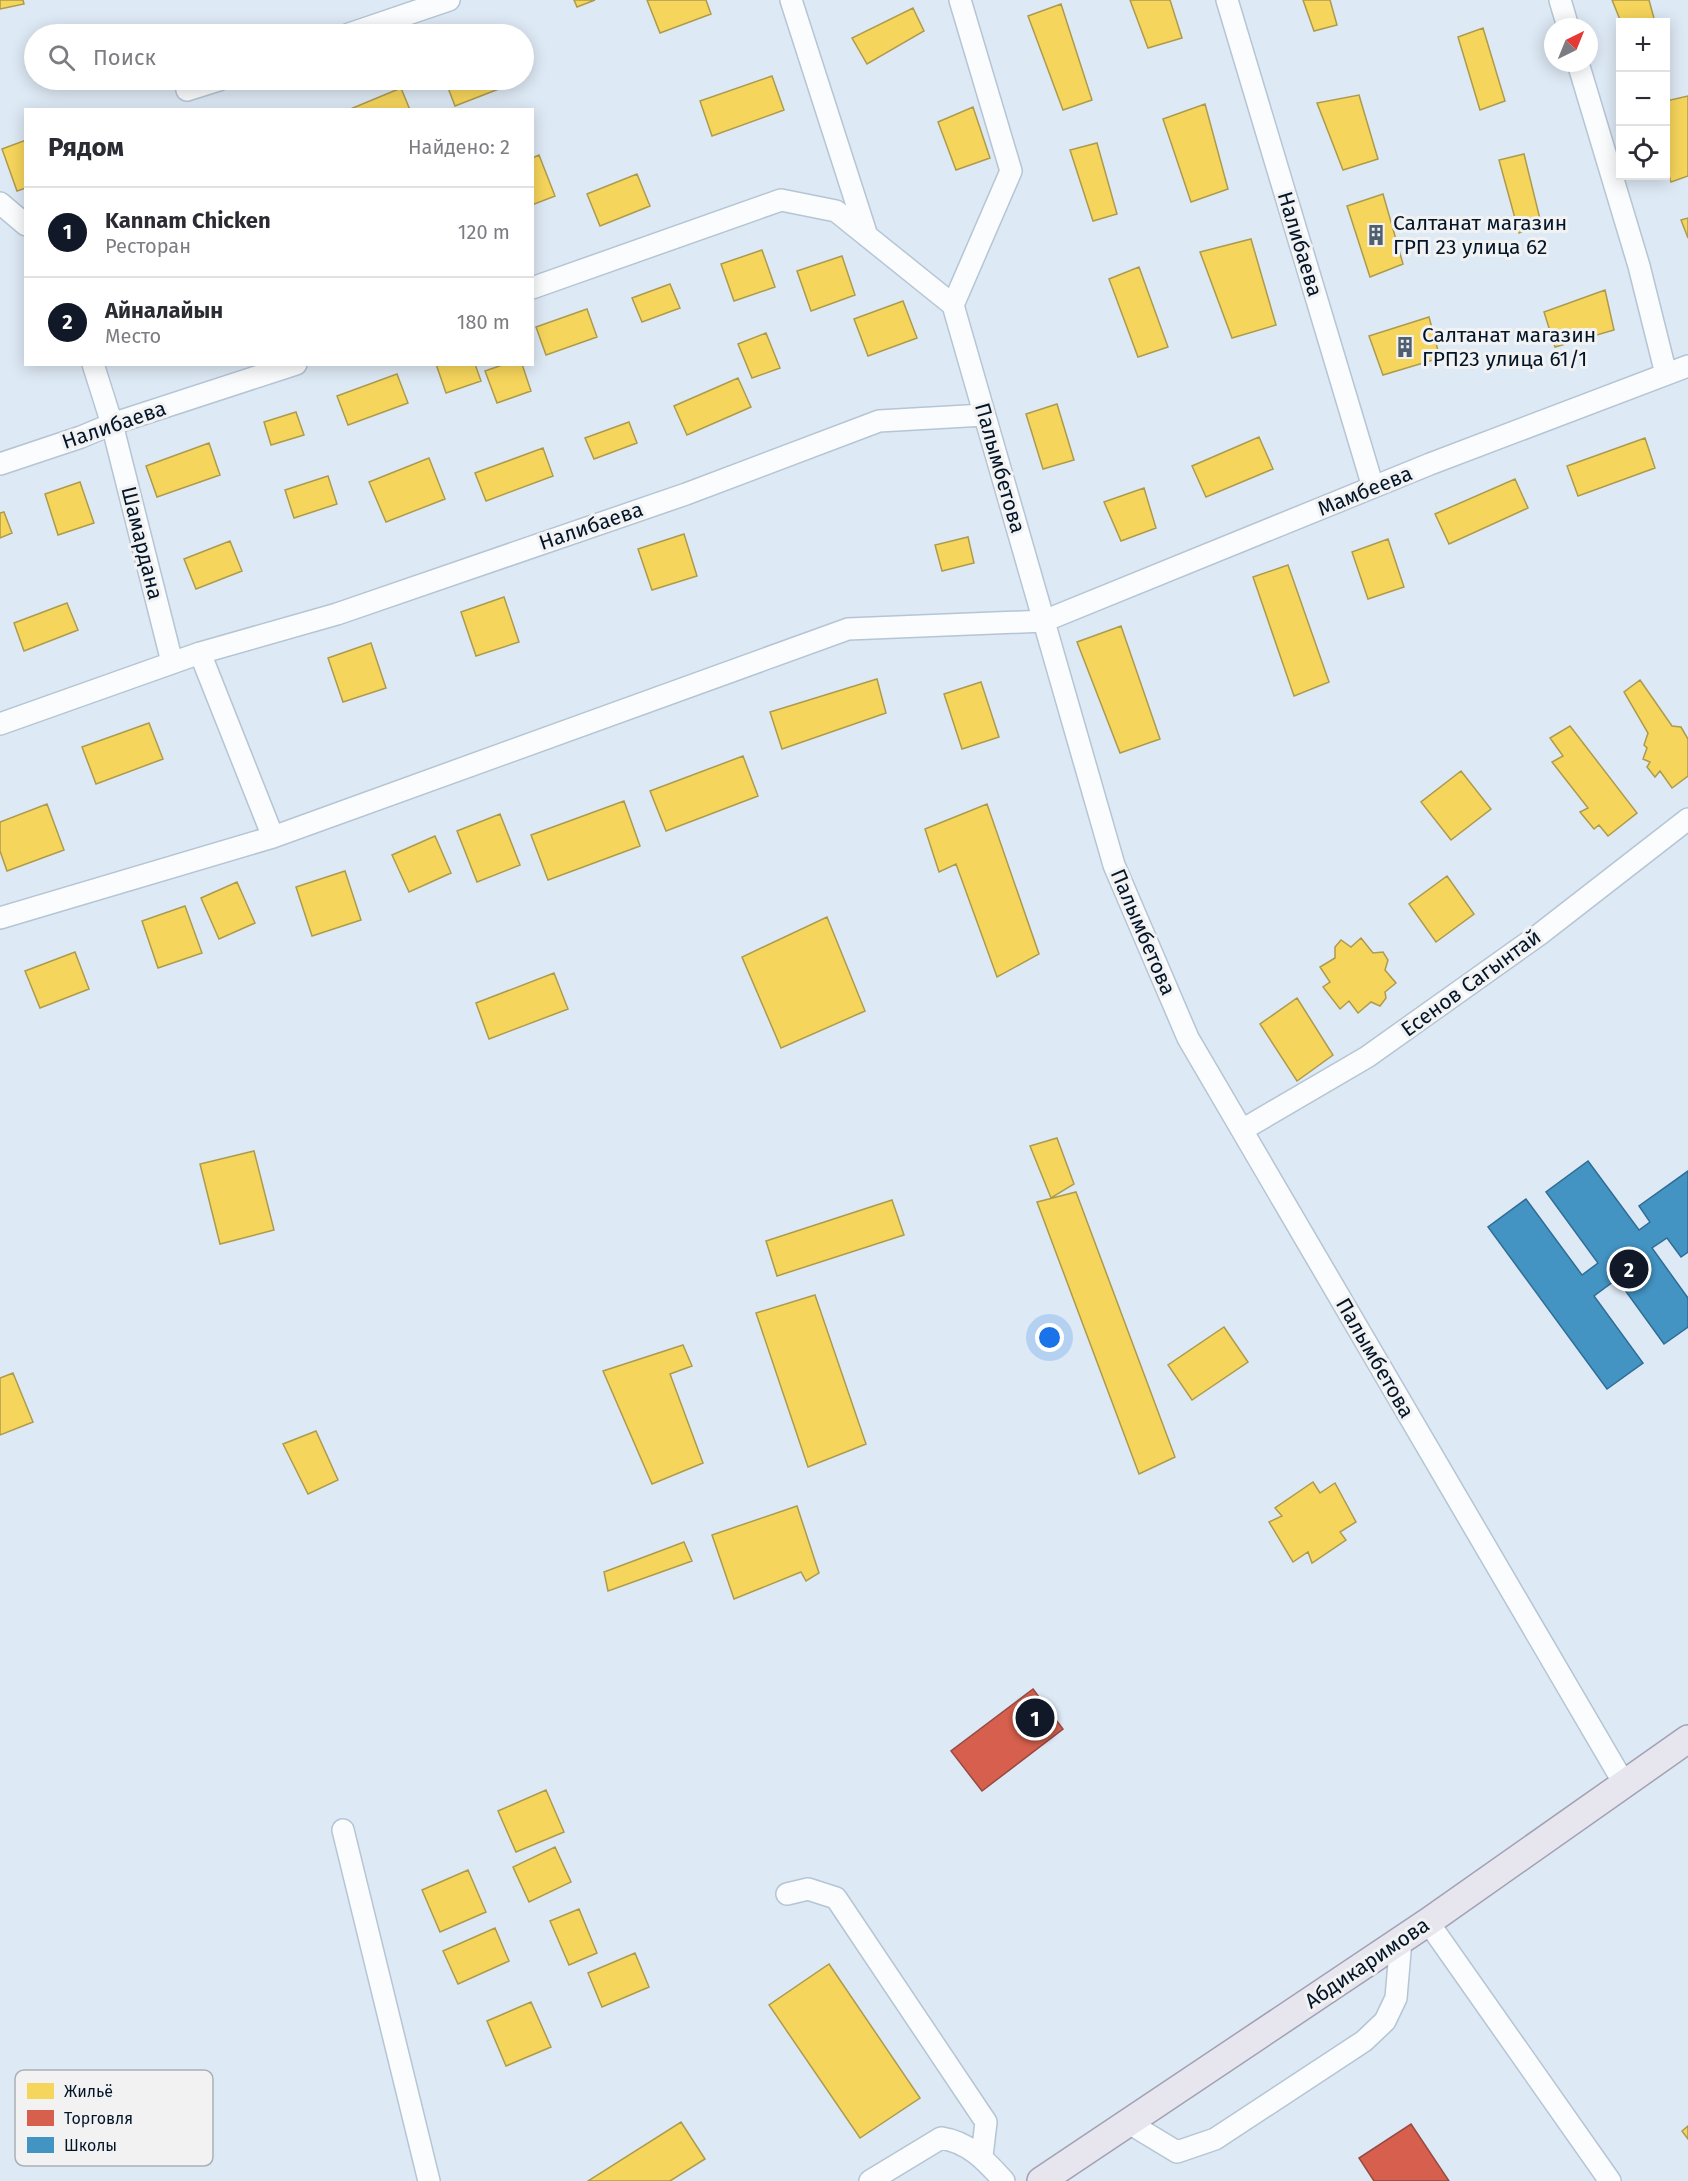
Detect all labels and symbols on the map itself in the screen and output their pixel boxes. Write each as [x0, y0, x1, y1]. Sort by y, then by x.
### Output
north arrow [1544, 18, 1598, 72]
street label: Налибаева [1272, 188, 1328, 300]
place label: Салтанат магазин ГРП 23 улица 62 [1393, 210, 1567, 260]
building icon: Салтанат магазин ГРП 23 улица 62 [1364, 223, 1388, 247]
place label: Салтанат магазин ГРП23 улица 61/1 [1422, 322, 1596, 372]
building icon: Салтанат магазин ГРП23 улица 61/1 [1393, 335, 1417, 359]
street label: Налибаева [59, 395, 169, 455]
street label: Палымбетова [969, 400, 1031, 536]
street label: Мамбеева [1314, 460, 1416, 522]
street label: Шамардана [115, 484, 169, 602]
street label: Налибаева [536, 496, 646, 556]
street label: Палымбетова [1105, 865, 1181, 999]
street label: Есенов Сагынтай [1396, 924, 1546, 1042]
pin: 2 [1610, 1246, 1648, 1292]
street label: Палымбетова [1330, 1293, 1420, 1423]
your location [1035, 1323, 1064, 1352]
pin: 1 [1016, 1696, 1054, 1740]
street label: Абдикаримова [1300, 1912, 1434, 2014]
legend [15, 2070, 213, 2166]
text: Жильё [64, 2082, 113, 2101]
text: Торговля [64, 2109, 133, 2128]
text: Школы [64, 2136, 117, 2155]

